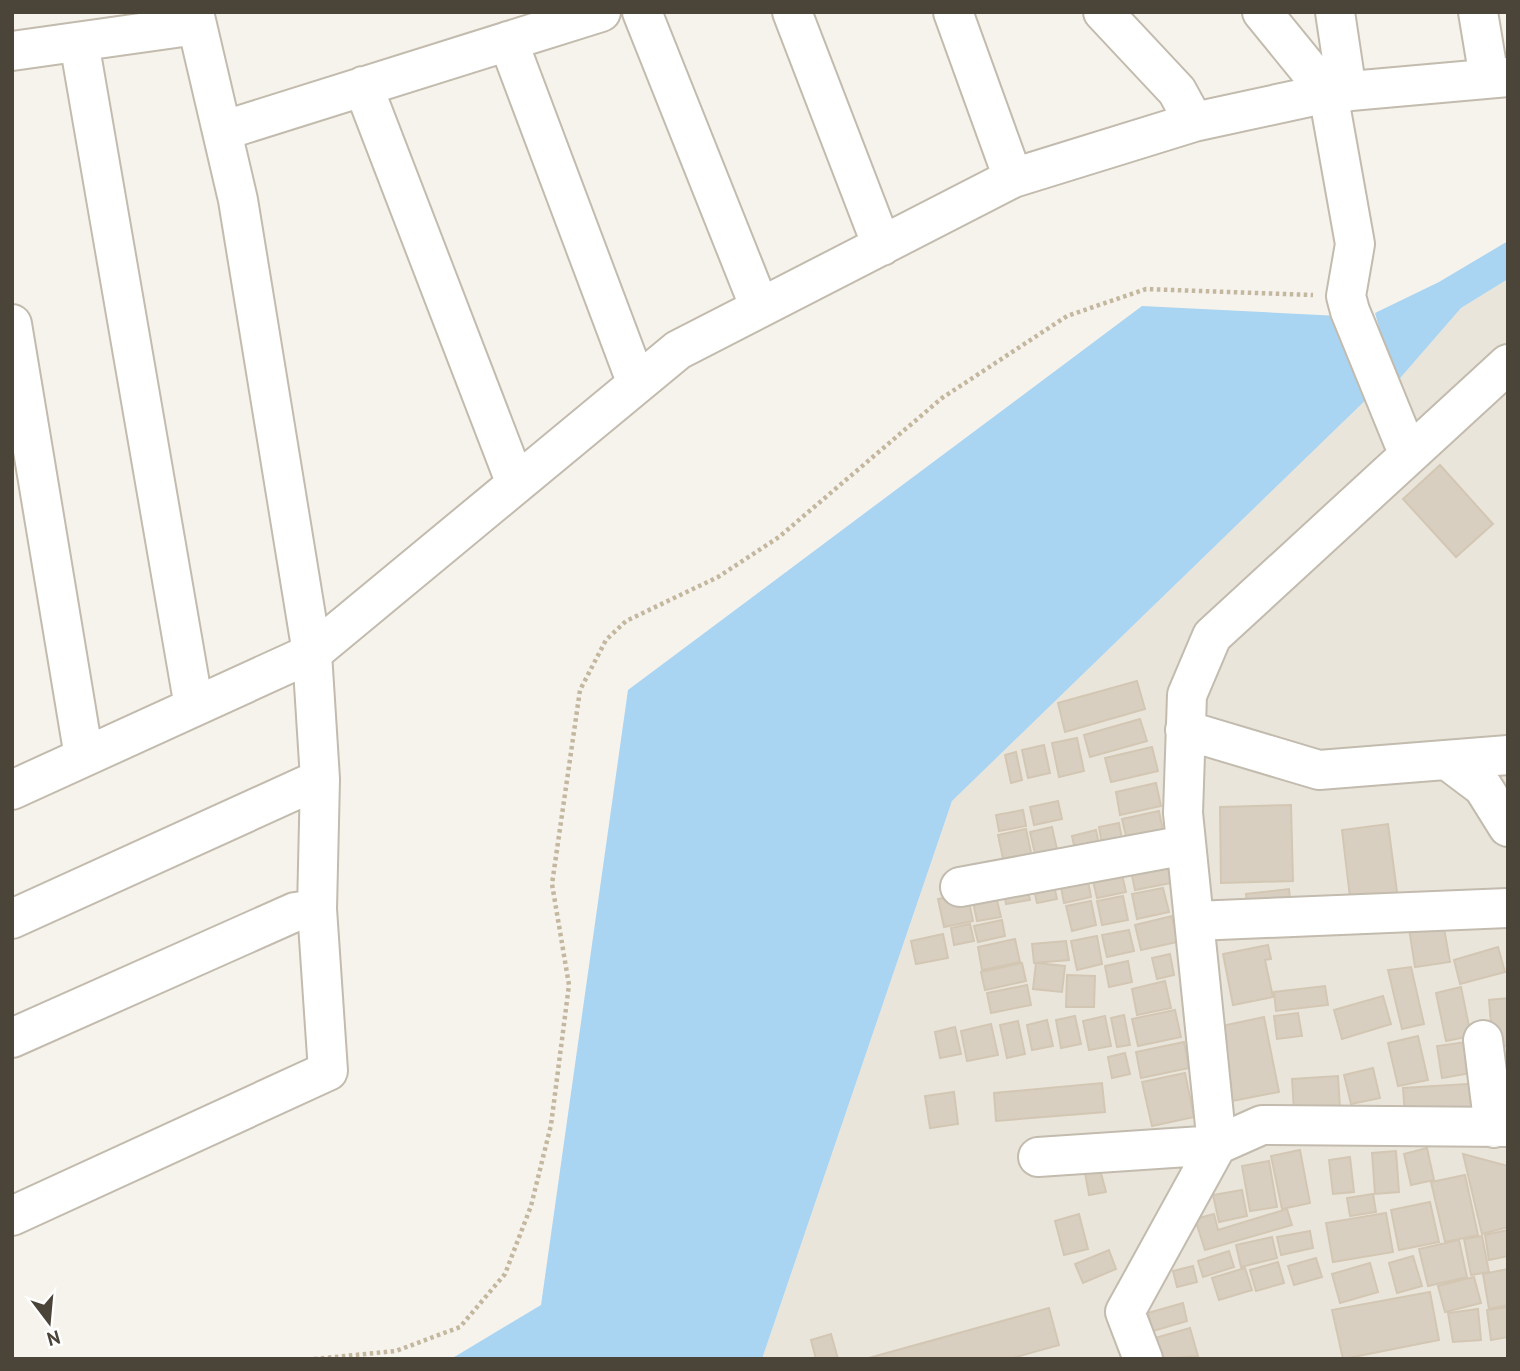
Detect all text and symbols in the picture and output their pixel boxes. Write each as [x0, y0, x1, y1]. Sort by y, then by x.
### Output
north arrow [14, 1287, 84, 1357]
text: N [44, 1325, 63, 1352]

